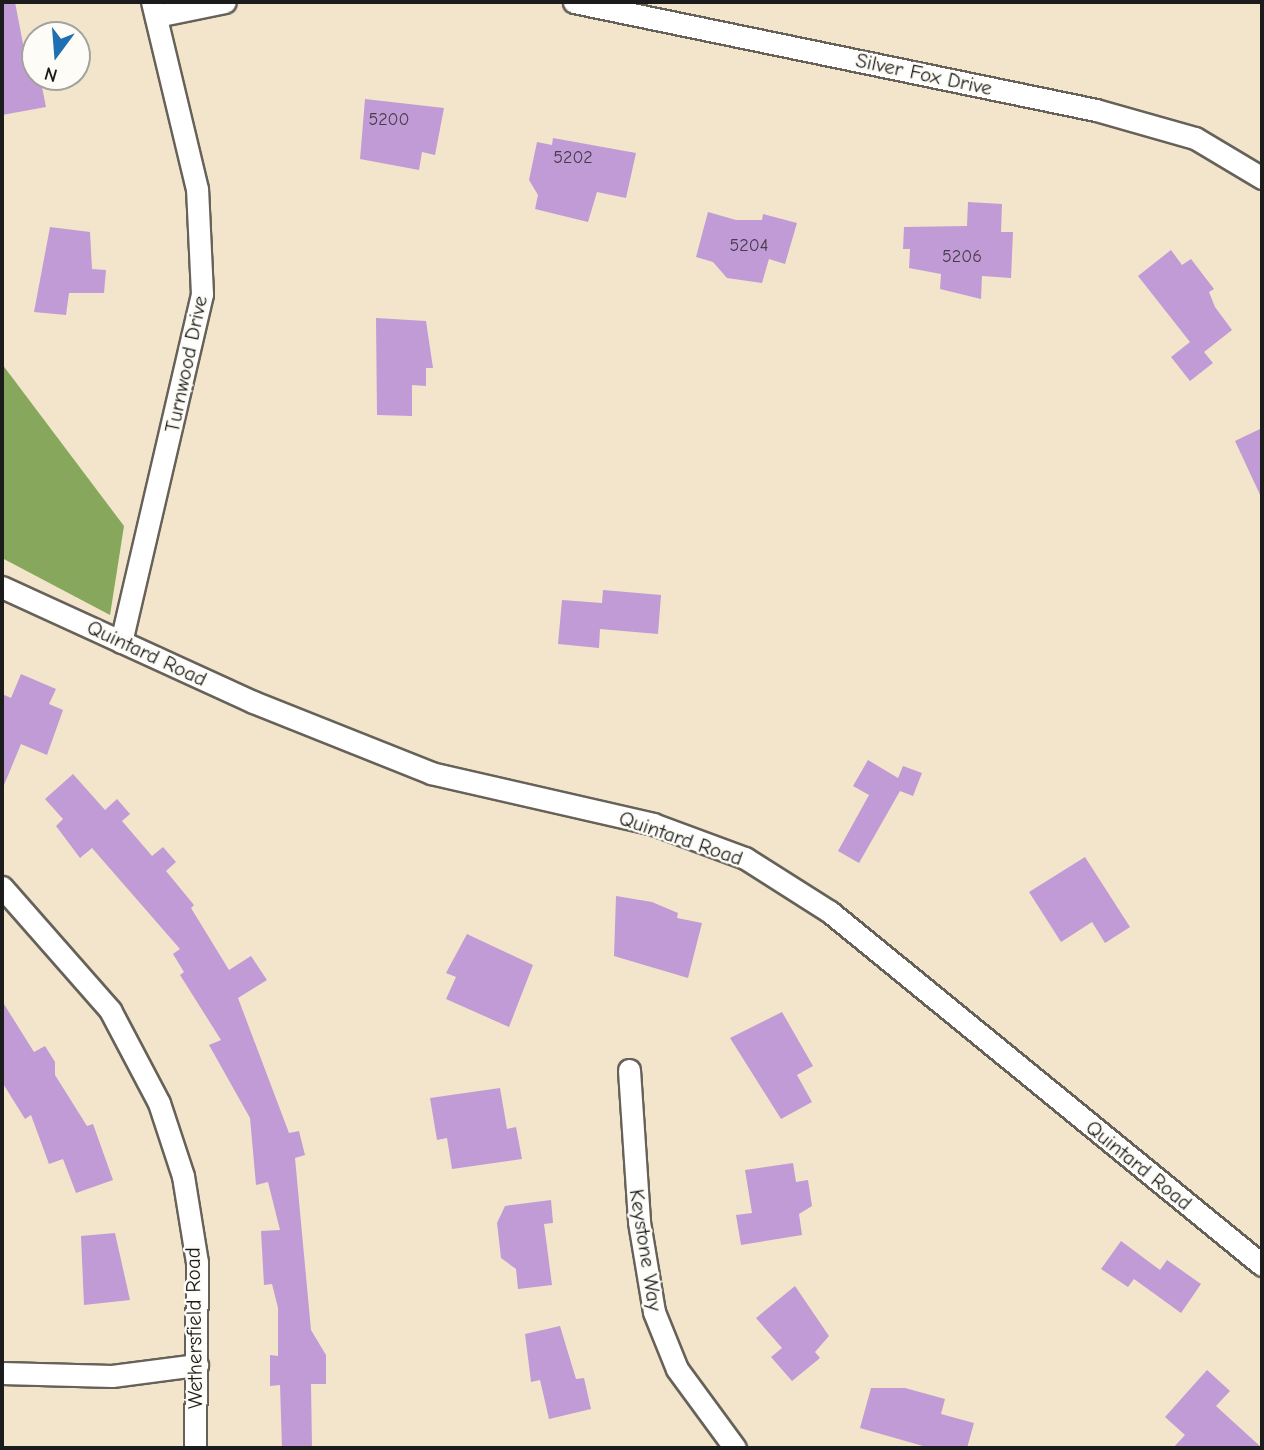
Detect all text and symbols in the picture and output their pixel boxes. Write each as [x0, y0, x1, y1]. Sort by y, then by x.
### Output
north arrow [21, 21, 91, 91]
street label: Silver Fox Drive [853, 47, 995, 101]
text: N [42, 62, 60, 87]
house number: 5200 [368, 109, 410, 131]
house number: 5202 [553, 147, 593, 169]
house number: 5204 [730, 235, 768, 257]
house number: 5206 [942, 246, 982, 268]
street label: Turnwood Drive [159, 293, 213, 435]
street label: Quintard Road [83, 614, 211, 692]
street label: Quintard Road [616, 805, 746, 871]
street label: Quintard Road [1081, 1114, 1197, 1216]
street label: Keystone Way [624, 1187, 668, 1313]
street label: Wethersfield Road [180, 1247, 208, 1409]

